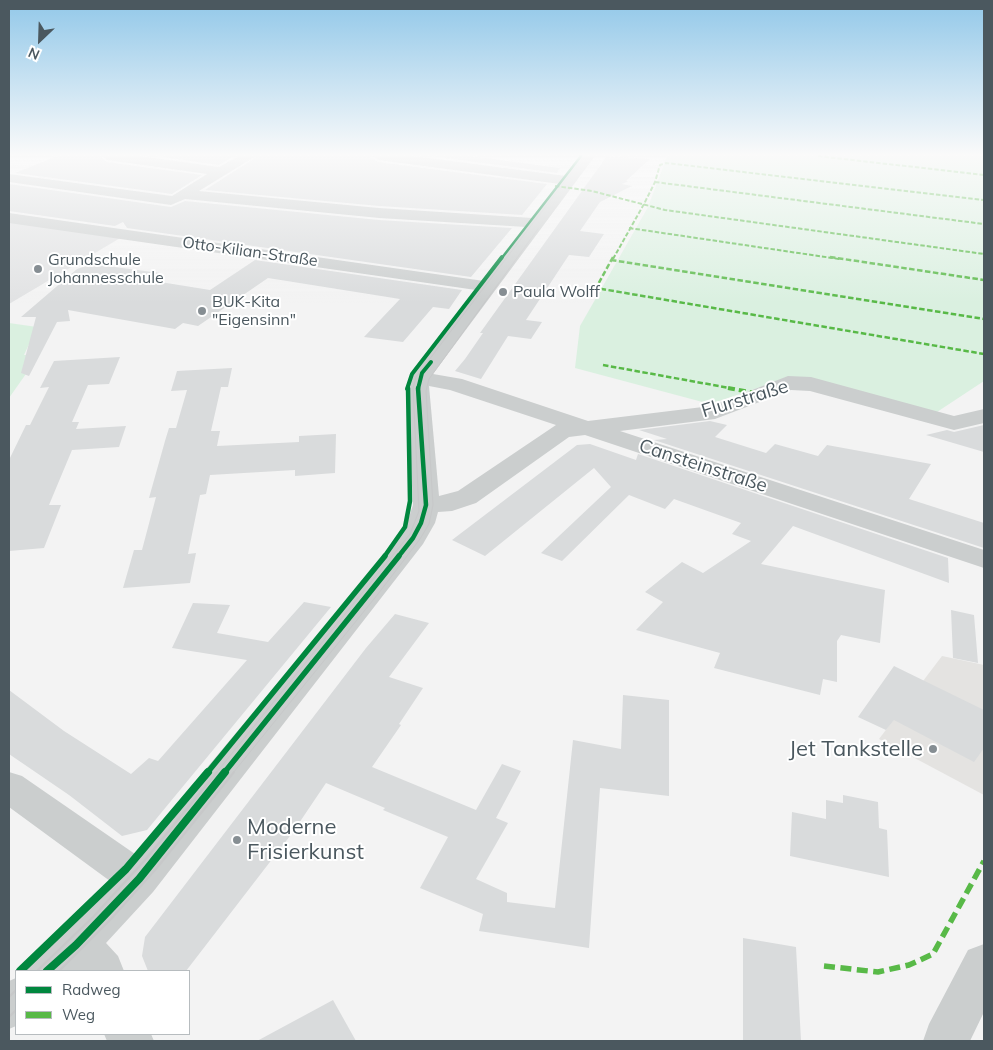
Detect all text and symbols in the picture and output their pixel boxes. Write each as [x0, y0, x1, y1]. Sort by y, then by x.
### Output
north arrow [15, 15, 65, 65]
text: N [25, 43, 42, 64]
street label: Otto-Kilian-Straße [181, 233, 319, 271]
place label: Grundschule Johannesschule [48, 250, 164, 288]
marker: Grundschule Johannesschule [32, 263, 44, 275]
place label: Paula Wolff [513, 282, 600, 302]
marker: Paula Wolff [497, 286, 509, 298]
place label: BUK-Kita "Eigensinn" [212, 292, 296, 330]
marker: BUK-Kita "Eigensinn" [196, 305, 208, 317]
street label: Flurstraße [699, 375, 791, 423]
street label: Cansteinstraße [636, 435, 770, 497]
place label: Jet Tankstelle [789, 736, 923, 762]
marker: Jet Tankstelle [927, 743, 939, 755]
place label: Moderne Frisierkunst [247, 814, 364, 866]
marker: Moderne Frisierkunst [231, 834, 243, 846]
legend [15, 970, 190, 1035]
text: Radweg [62, 980, 120, 999]
text: Weg [62, 1005, 95, 1024]

